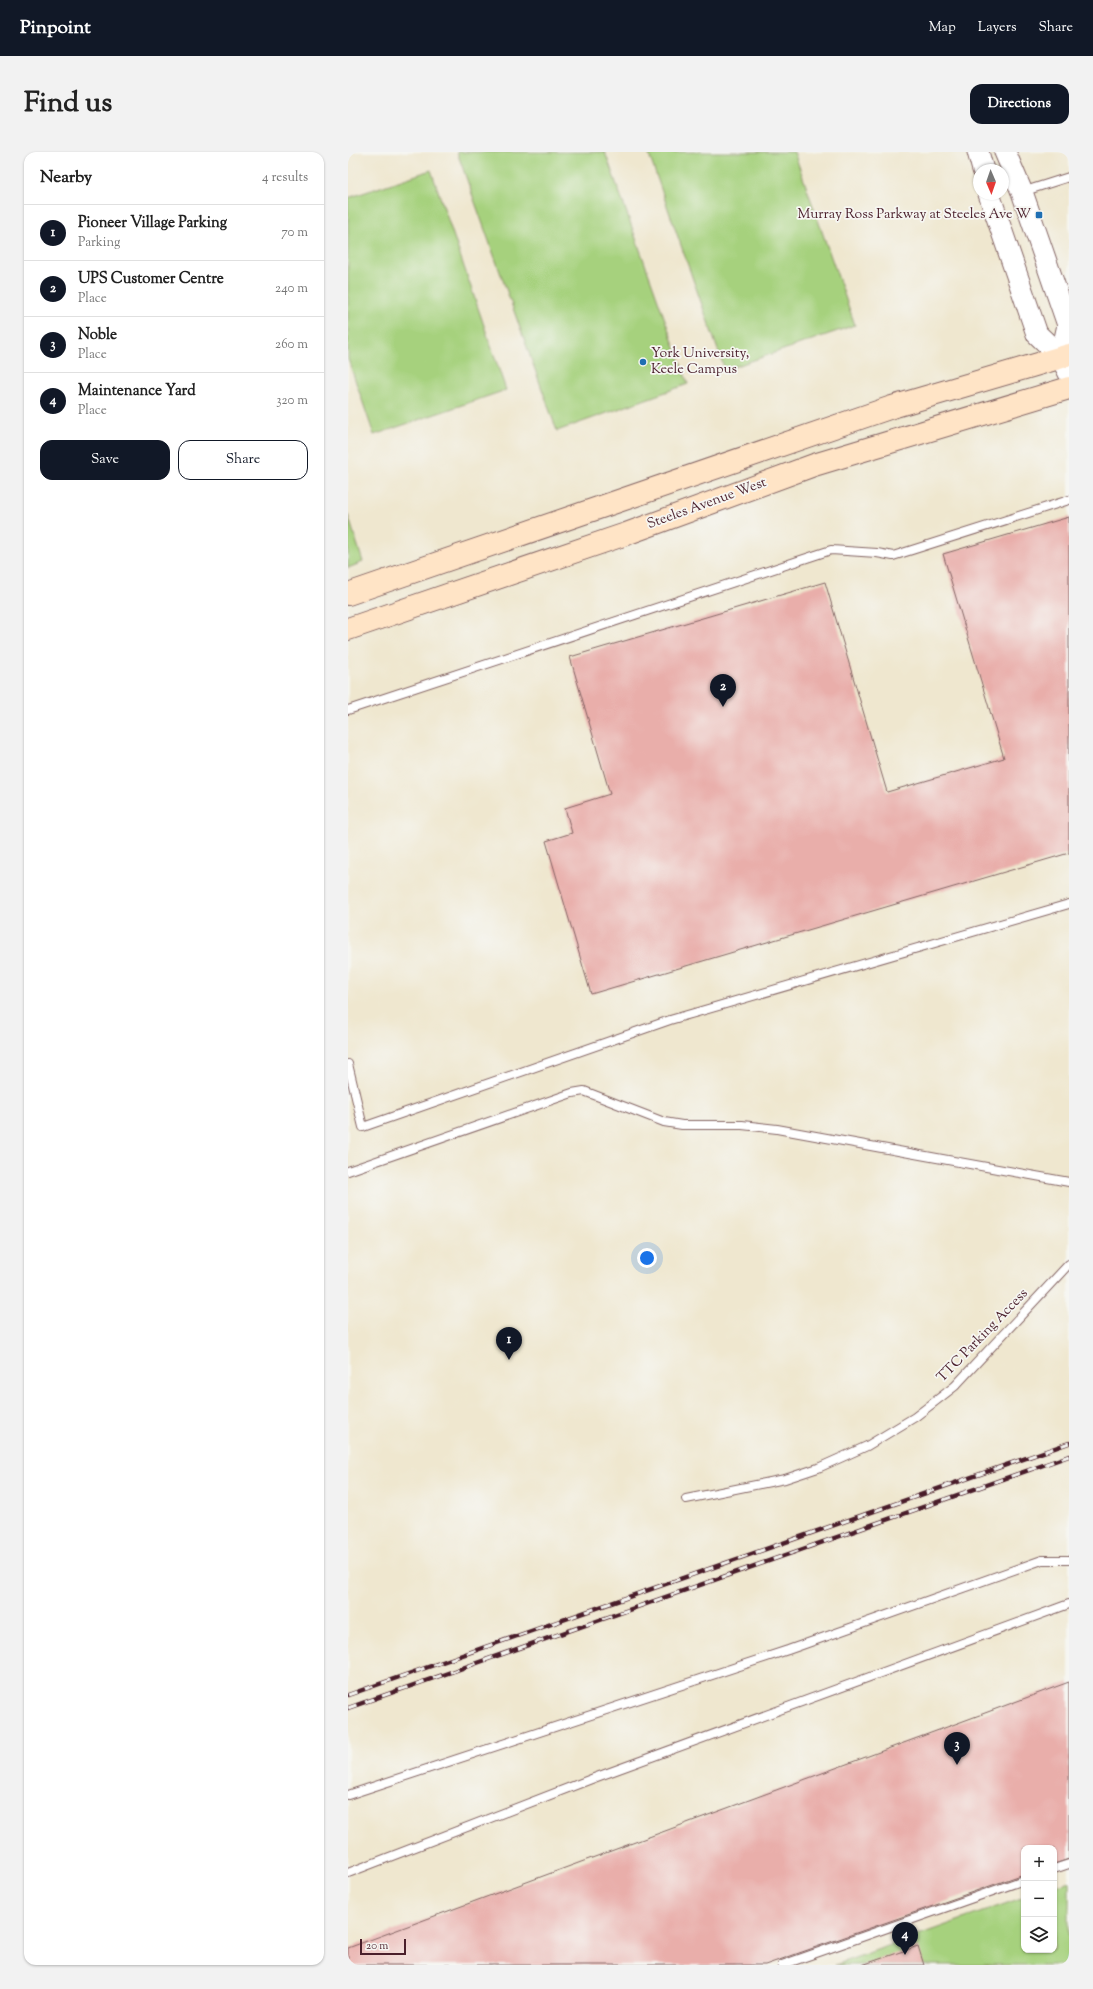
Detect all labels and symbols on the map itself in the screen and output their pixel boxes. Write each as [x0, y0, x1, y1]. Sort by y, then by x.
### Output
north arrow [973, 164, 1009, 200]
place label: Murray Ross Parkway at Steeles Ave W [798, 205, 1031, 225]
marker: Murray Ross Parkway at Steeles Ave W [1034, 210, 1044, 220]
place label: York University, Keele Campus [651, 344, 749, 380]
marker: York University, Keele Campus [638, 357, 648, 367]
street label: Steeles Avenue West [645, 473, 770, 535]
pin: 2 [710, 674, 736, 707]
your location [637, 1248, 657, 1268]
street label: TTC Parking Access [933, 1285, 1033, 1387]
pin: 1 [496, 1327, 522, 1360]
pin: 3 [944, 1732, 970, 1765]
pin: 4 [892, 1922, 918, 1955]
scale bar [360, 1937, 406, 1956]

